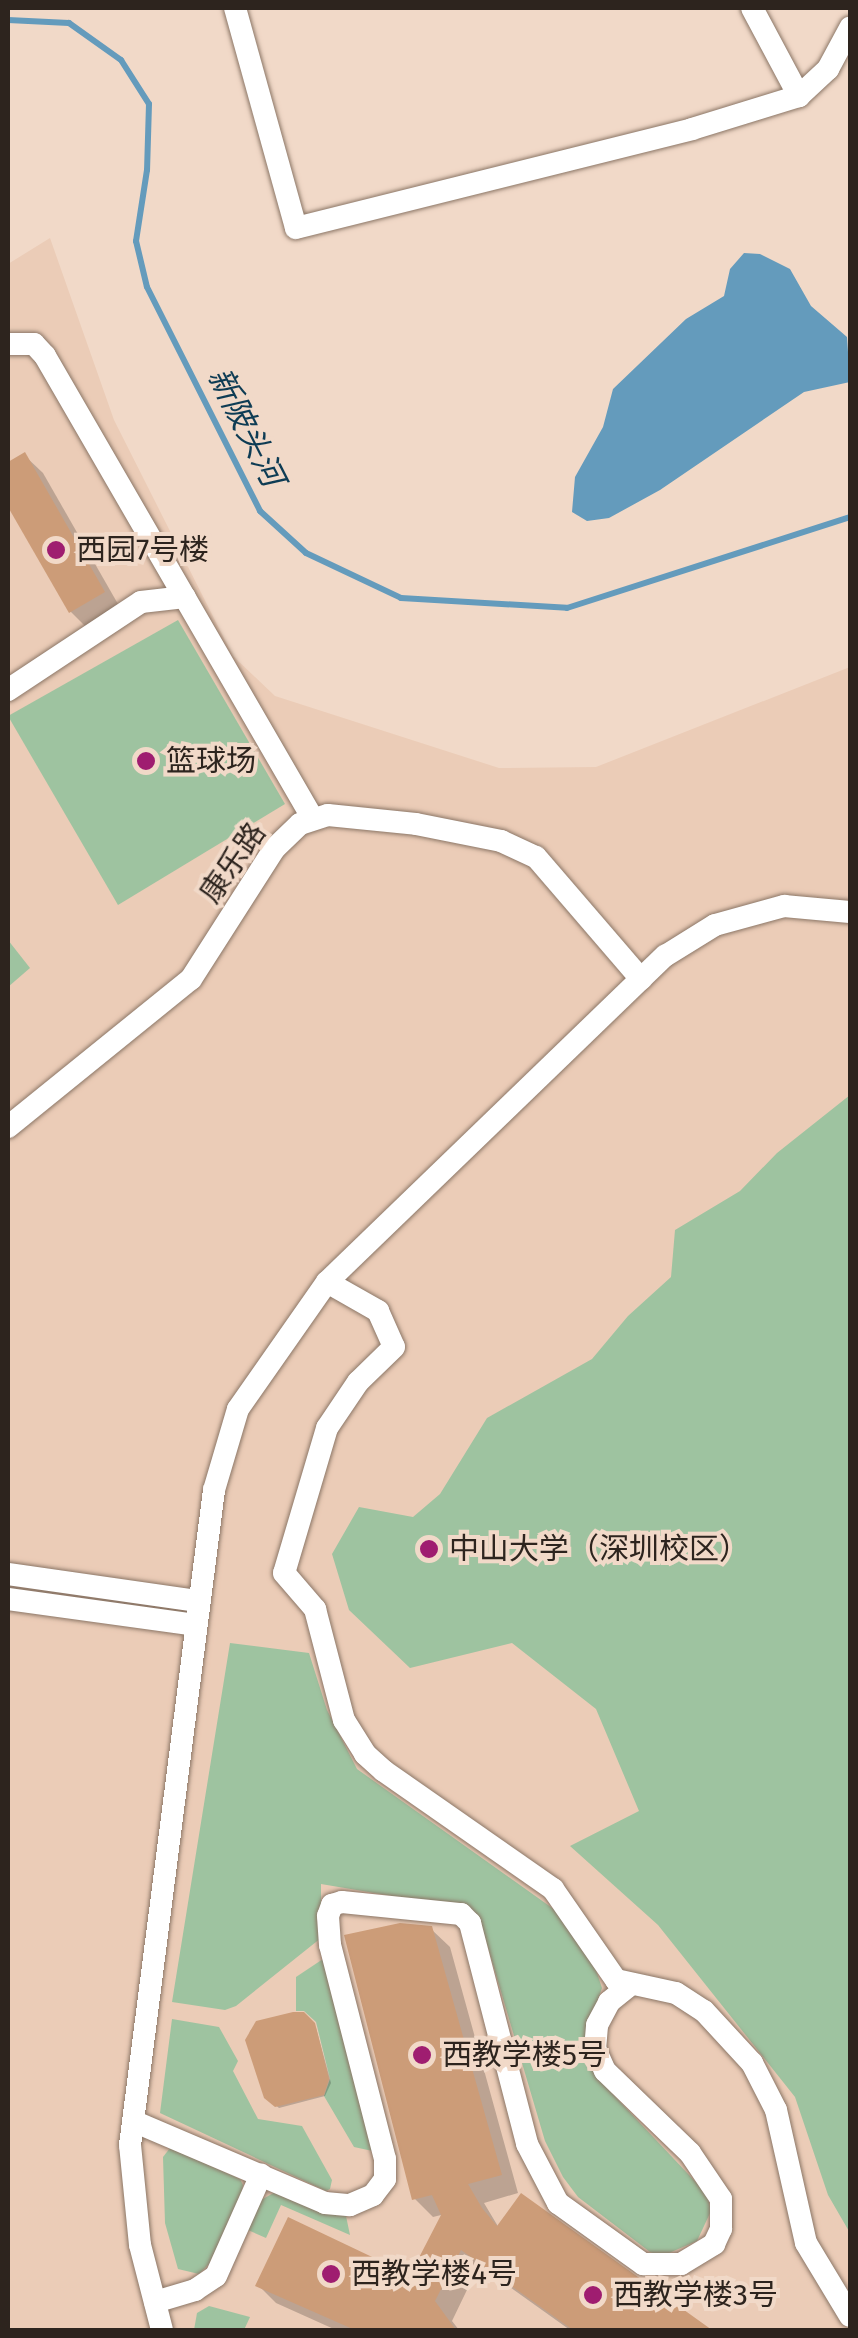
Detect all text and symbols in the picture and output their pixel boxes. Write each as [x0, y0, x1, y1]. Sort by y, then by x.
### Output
water label: 新陂头河 [200, 361, 292, 493]
place label: 西园7号楼 [76, 532, 209, 568]
marker: 西园7号楼 [45, 539, 67, 561]
place label: 篮球场 [166, 743, 256, 779]
marker: 篮球场 [135, 750, 157, 772]
street label: 康乐路 [192, 816, 274, 910]
place label: 中山大学（深圳校区） [449, 1531, 749, 1567]
marker: 中山大学（深圳校区） [418, 1538, 440, 1560]
place label: 西教学楼5号 [442, 2037, 607, 2073]
marker: 西教学楼5号 [411, 2044, 433, 2066]
place label: 西教学楼4号 [351, 2256, 517, 2292]
marker: 西教学楼4号 [320, 2263, 342, 2285]
place label: 西教学楼3号 [613, 2277, 778, 2313]
marker: 西教学楼3号 [582, 2284, 604, 2306]

